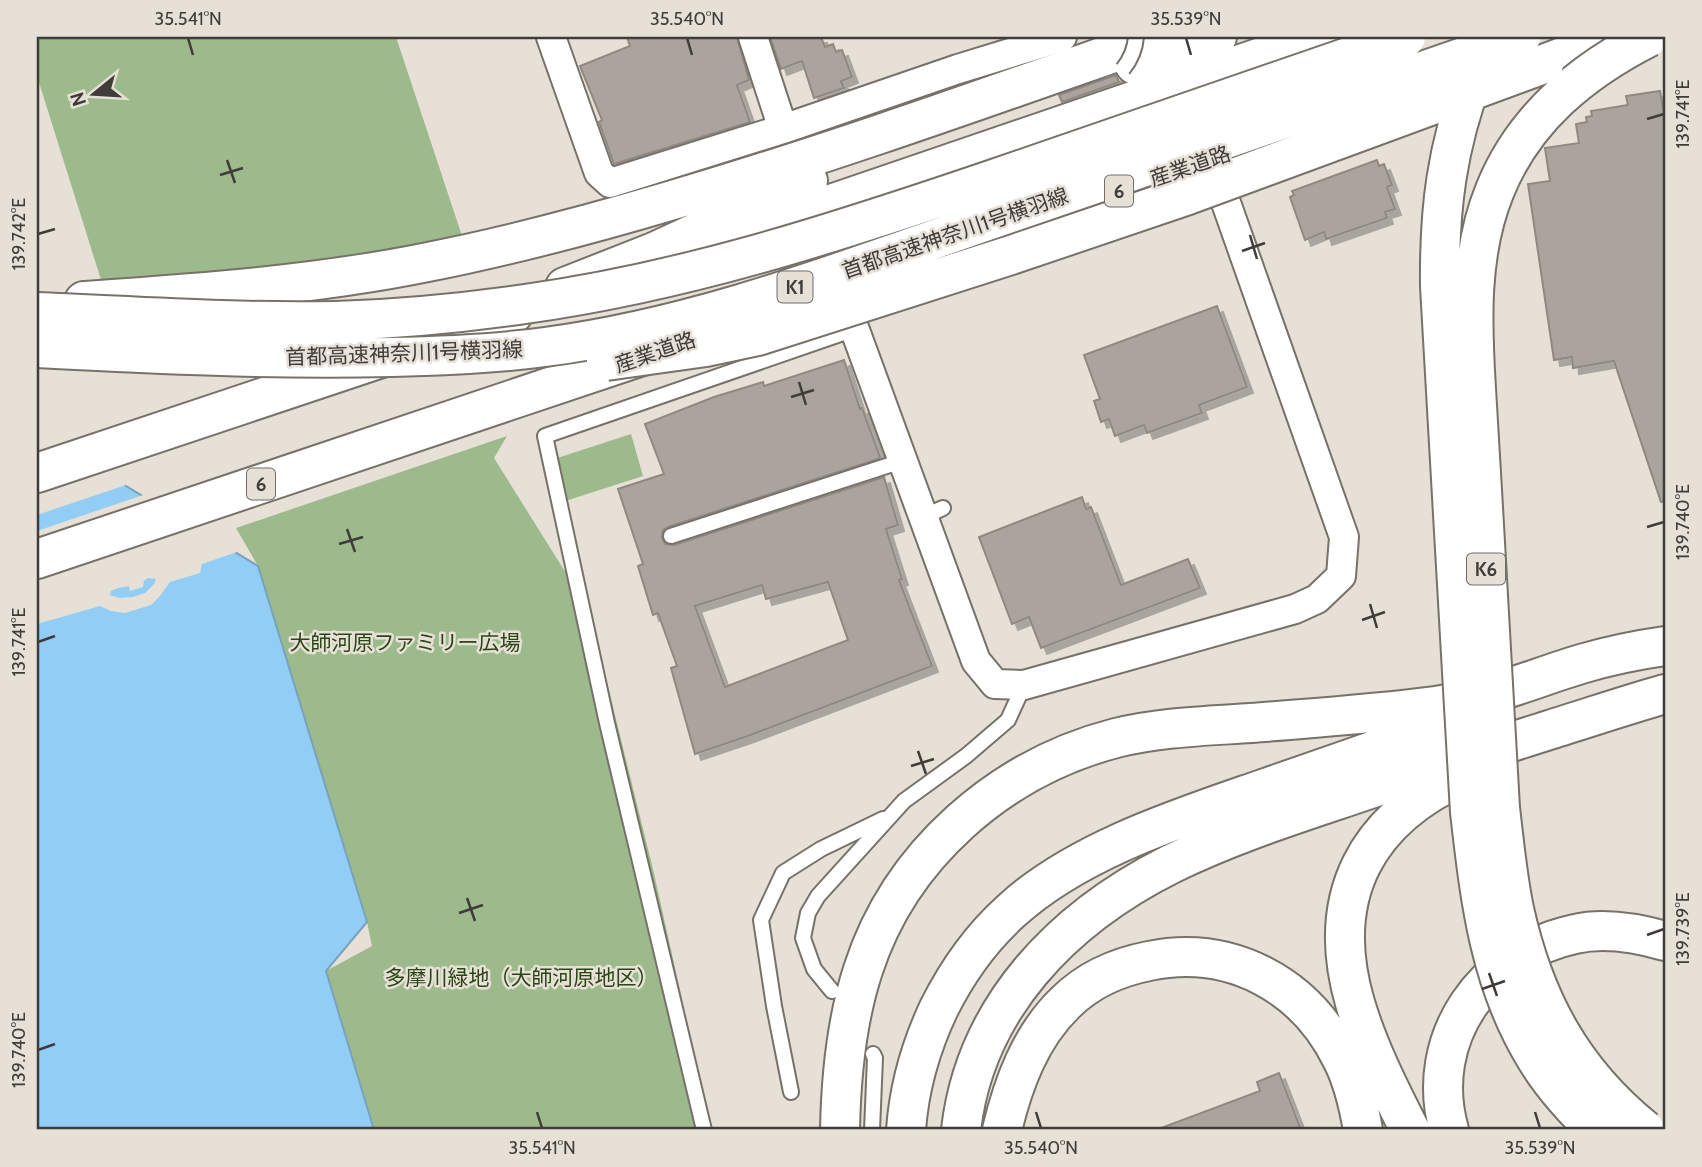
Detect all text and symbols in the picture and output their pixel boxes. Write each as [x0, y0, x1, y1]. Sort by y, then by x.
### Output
text: 35.541°N [154, 8, 222, 30]
text: 35.540°N [650, 8, 724, 30]
text: 35.539°N [1151, 8, 1221, 30]
north arrow [60, 60, 130, 130]
text: 139.741°E [1672, 79, 1694, 149]
text: N [65, 89, 91, 109]
street label: 産業道路 [1146, 141, 1234, 191]
road number: 6 [1105, 176, 1133, 206]
street label: 首都高速神奈川1号横羽線 [838, 182, 1072, 284]
text: 139.742°E [8, 198, 30, 270]
road number: K1 [778, 272, 812, 302]
street label: 産業道路 [611, 327, 699, 377]
street label: 首都高速神奈川1号横羽線 [285, 336, 523, 370]
road number: 6 [247, 468, 275, 499]
text: 139.740°E [1672, 484, 1694, 560]
road number: K6 [1467, 554, 1505, 584]
text: 139.741°E [8, 607, 30, 677]
park label: 大師河原ファミリー広場 [290, 630, 521, 655]
text: 139.739°E [1672, 892, 1694, 966]
park label: 多摩川緑地（大師河原地区） [385, 965, 658, 990]
text: 139.740°E [8, 1012, 30, 1088]
text: 35.541°N [508, 1137, 576, 1159]
text: 35.540°N [1004, 1137, 1078, 1159]
text: 35.539°N [1505, 1137, 1575, 1159]

